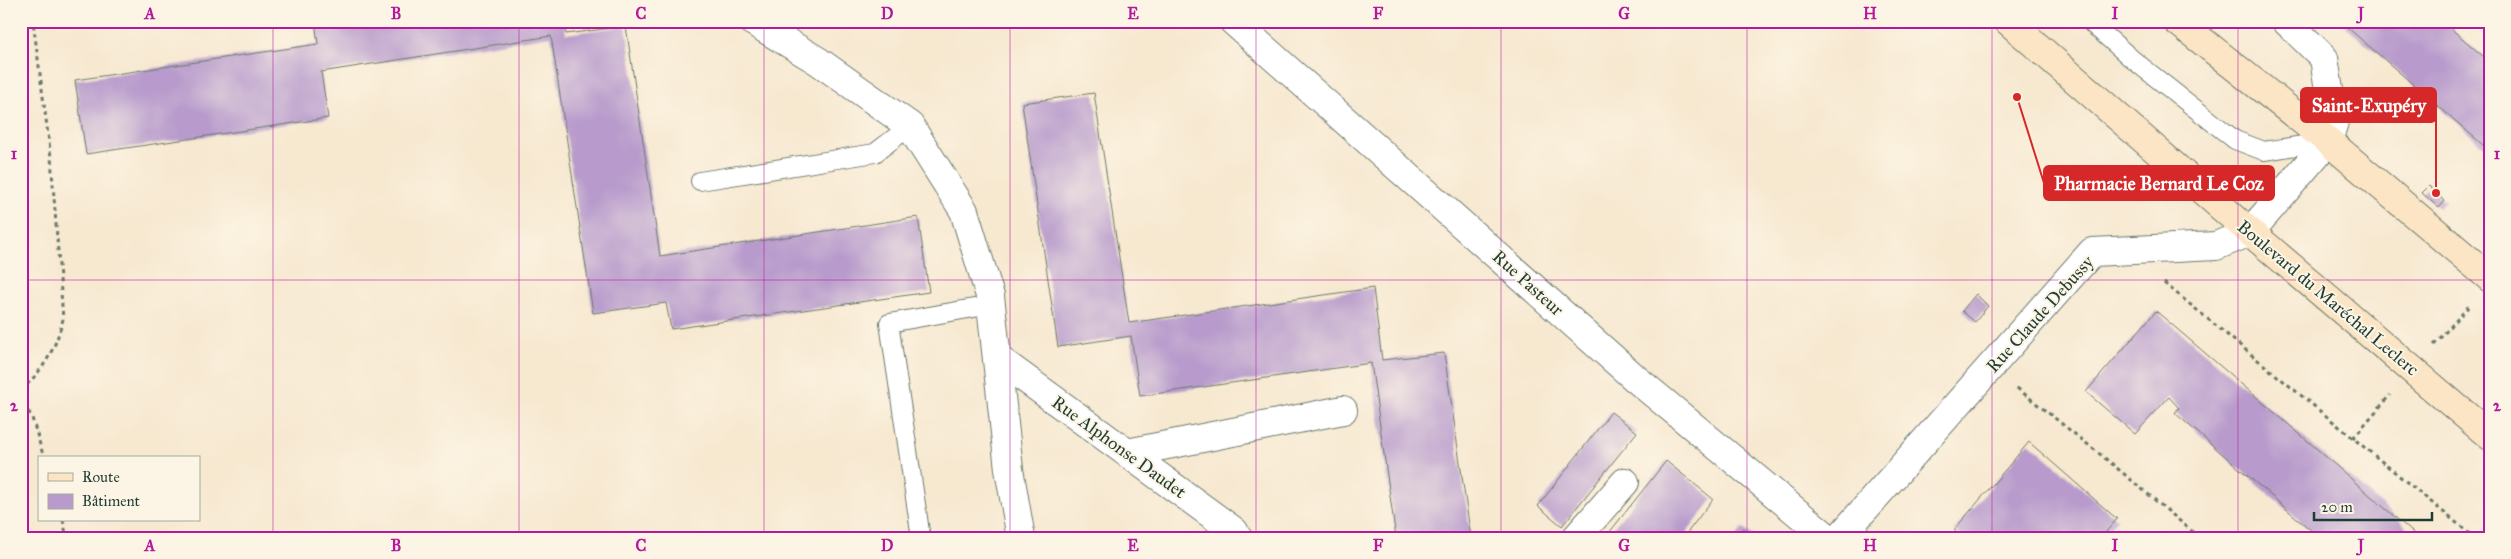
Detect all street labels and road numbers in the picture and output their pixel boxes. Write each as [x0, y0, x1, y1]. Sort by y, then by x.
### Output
street label: Boulevard du Maréchal Leclerc [2233, 216, 2424, 381]
street label: Rue Pasteur [1488, 245, 1568, 321]
street label: Rue Claude Debussy [1982, 251, 2099, 377]
street label: Rue Alphonse Daudet [1048, 391, 1191, 503]

